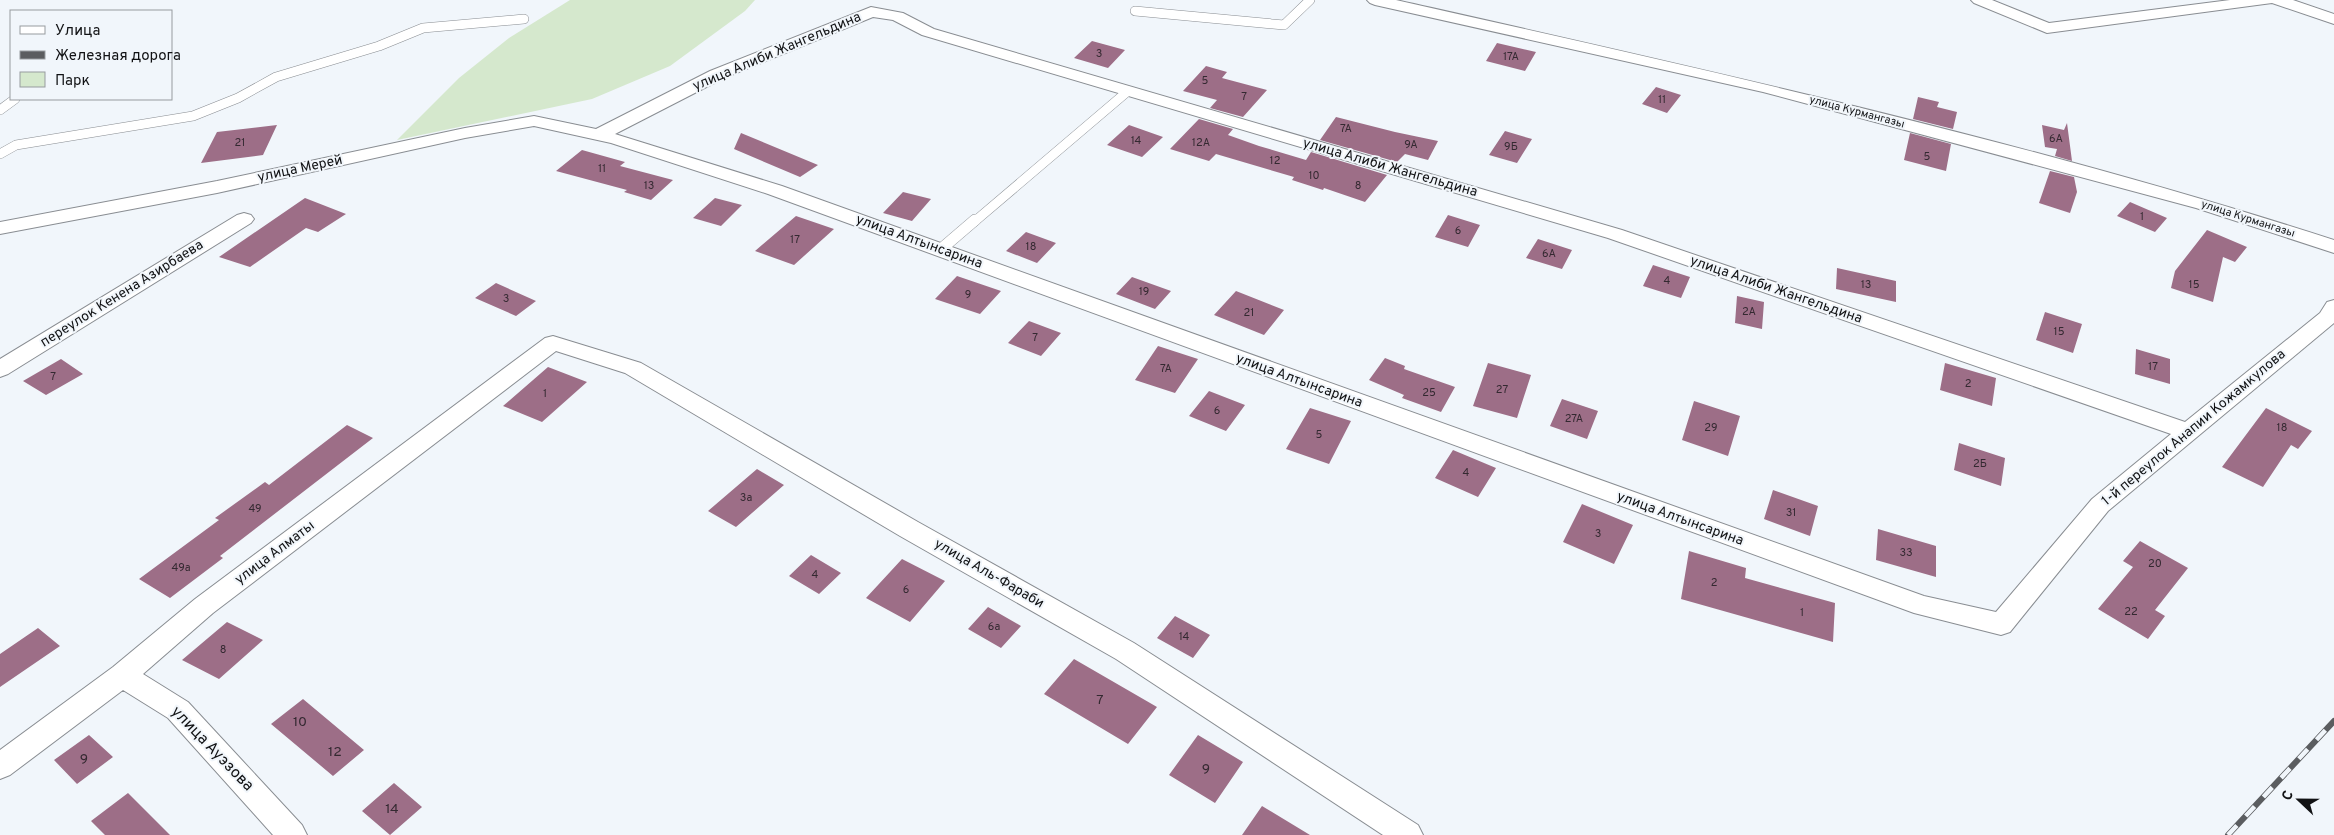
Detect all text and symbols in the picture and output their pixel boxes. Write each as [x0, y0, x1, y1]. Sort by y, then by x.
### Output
street label: улица Алиби Жангельдина [690, 9, 864, 95]
legend [10, 10, 172, 100]
text: Улица [55, 22, 100, 41]
text: Железная дорога [55, 47, 181, 66]
house number: 3 [1096, 47, 1102, 61]
house number: 17А [1503, 50, 1519, 64]
text: Парк [55, 72, 90, 91]
house number: 5 [1202, 74, 1209, 88]
house number: 7 [1241, 90, 1247, 104]
house number: 11 [1658, 93, 1666, 107]
street label: улица Курмангазы [1808, 93, 1906, 131]
house number: 7А [1340, 122, 1352, 136]
house number: 6А [2049, 132, 2063, 146]
house number: 14 [1131, 134, 1142, 148]
street label: улица Алиби Жангельдина [1301, 135, 1479, 201]
house number: 21 [235, 136, 245, 150]
house number: 12А [1192, 136, 1210, 150]
house number: 9А [1404, 138, 1418, 152]
house number: 9Б [1504, 140, 1518, 154]
house number: 5 [1924, 150, 1931, 164]
street label: улица Мерей [256, 152, 344, 186]
house number: 12 [1270, 154, 1280, 168]
house number: 11 [598, 162, 606, 176]
house number: 10 [1308, 169, 1320, 183]
house number: 13 [644, 179, 654, 193]
house number: 8 [1355, 179, 1361, 193]
street label: улица Курмангазы [2199, 197, 2297, 241]
house number: 1 [2140, 210, 2144, 224]
street label: улица Алтынсарина [853, 211, 985, 273]
house number: 6 [1455, 224, 1461, 238]
house number: 17 [790, 233, 800, 247]
street label: переулок Кенена Азирбаева [37, 237, 207, 351]
house number: 18 [1026, 240, 1036, 254]
house number: 6А [1542, 247, 1556, 261]
street label: улица Алиби Жангельдина [1688, 252, 1864, 328]
house number: 4 [1664, 274, 1671, 288]
house number: 13 [1861, 278, 1871, 292]
house number: 15 [2189, 278, 2200, 292]
house number: 19 [1139, 285, 1149, 299]
house number: 9 [965, 288, 971, 302]
house number: 3 [503, 292, 509, 306]
house number: 2А [1742, 305, 1756, 319]
house number: 21 [1244, 306, 1254, 320]
house number: 15 [2054, 325, 2065, 339]
house number: 7 [1032, 331, 1038, 345]
street label: 1-й переулок Анапии Кожамкулова [2099, 346, 2289, 510]
street label: улица Алтынсарина [1233, 350, 1365, 412]
house number: 17 [2148, 360, 2158, 374]
house number: 7А [1160, 362, 1172, 376]
house number: 7 [50, 370, 56, 384]
house number: 2 [1965, 377, 1971, 391]
house number: 27 [1496, 383, 1508, 397]
house number: 25 [1422, 386, 1436, 400]
house number: 1 [543, 387, 547, 401]
house number: 6 [1214, 404, 1220, 418]
house number: 27А [1565, 412, 1583, 426]
house number: 29 [1704, 421, 1718, 435]
house number: 18 [2277, 421, 2287, 435]
house number: 5 [1316, 428, 1323, 442]
house number: 2Б [1973, 457, 1987, 471]
house number: 4 [1463, 466, 1470, 480]
street label: улица Алтынсарина [1614, 488, 1746, 550]
house number: 3а [740, 491, 752, 505]
house number: 49 [248, 502, 262, 516]
house number: 31 [1786, 506, 1796, 520]
street label: улица Алматы [232, 517, 318, 589]
house number: 3 [1595, 527, 1601, 541]
street label: улица Аль-Фараби [931, 536, 1047, 612]
house number: 33 [1899, 546, 1913, 560]
house number: 20 [2148, 557, 2162, 571]
house number: 49а [171, 561, 191, 575]
house number: 4 [812, 568, 819, 582]
house number: 2 [1711, 576, 1717, 590]
house number: 6 [903, 583, 909, 597]
house number: 22 [2124, 605, 2138, 619]
house number: 1 [1800, 606, 1804, 620]
house number: 6а [988, 620, 1000, 634]
house number: 14 [1179, 630, 1190, 644]
house number: 8 [220, 643, 226, 657]
house number: 7 [1096, 692, 1104, 709]
street label: улица Ауэзова [166, 702, 258, 796]
house number: 10 [293, 714, 307, 731]
house number: 12 [328, 744, 342, 761]
house number: 9 [80, 751, 88, 768]
house number: 9 [1202, 761, 1210, 778]
north arrow [2274, 775, 2324, 825]
text: С [2279, 788, 2298, 803]
house number: 14 [385, 801, 399, 818]

